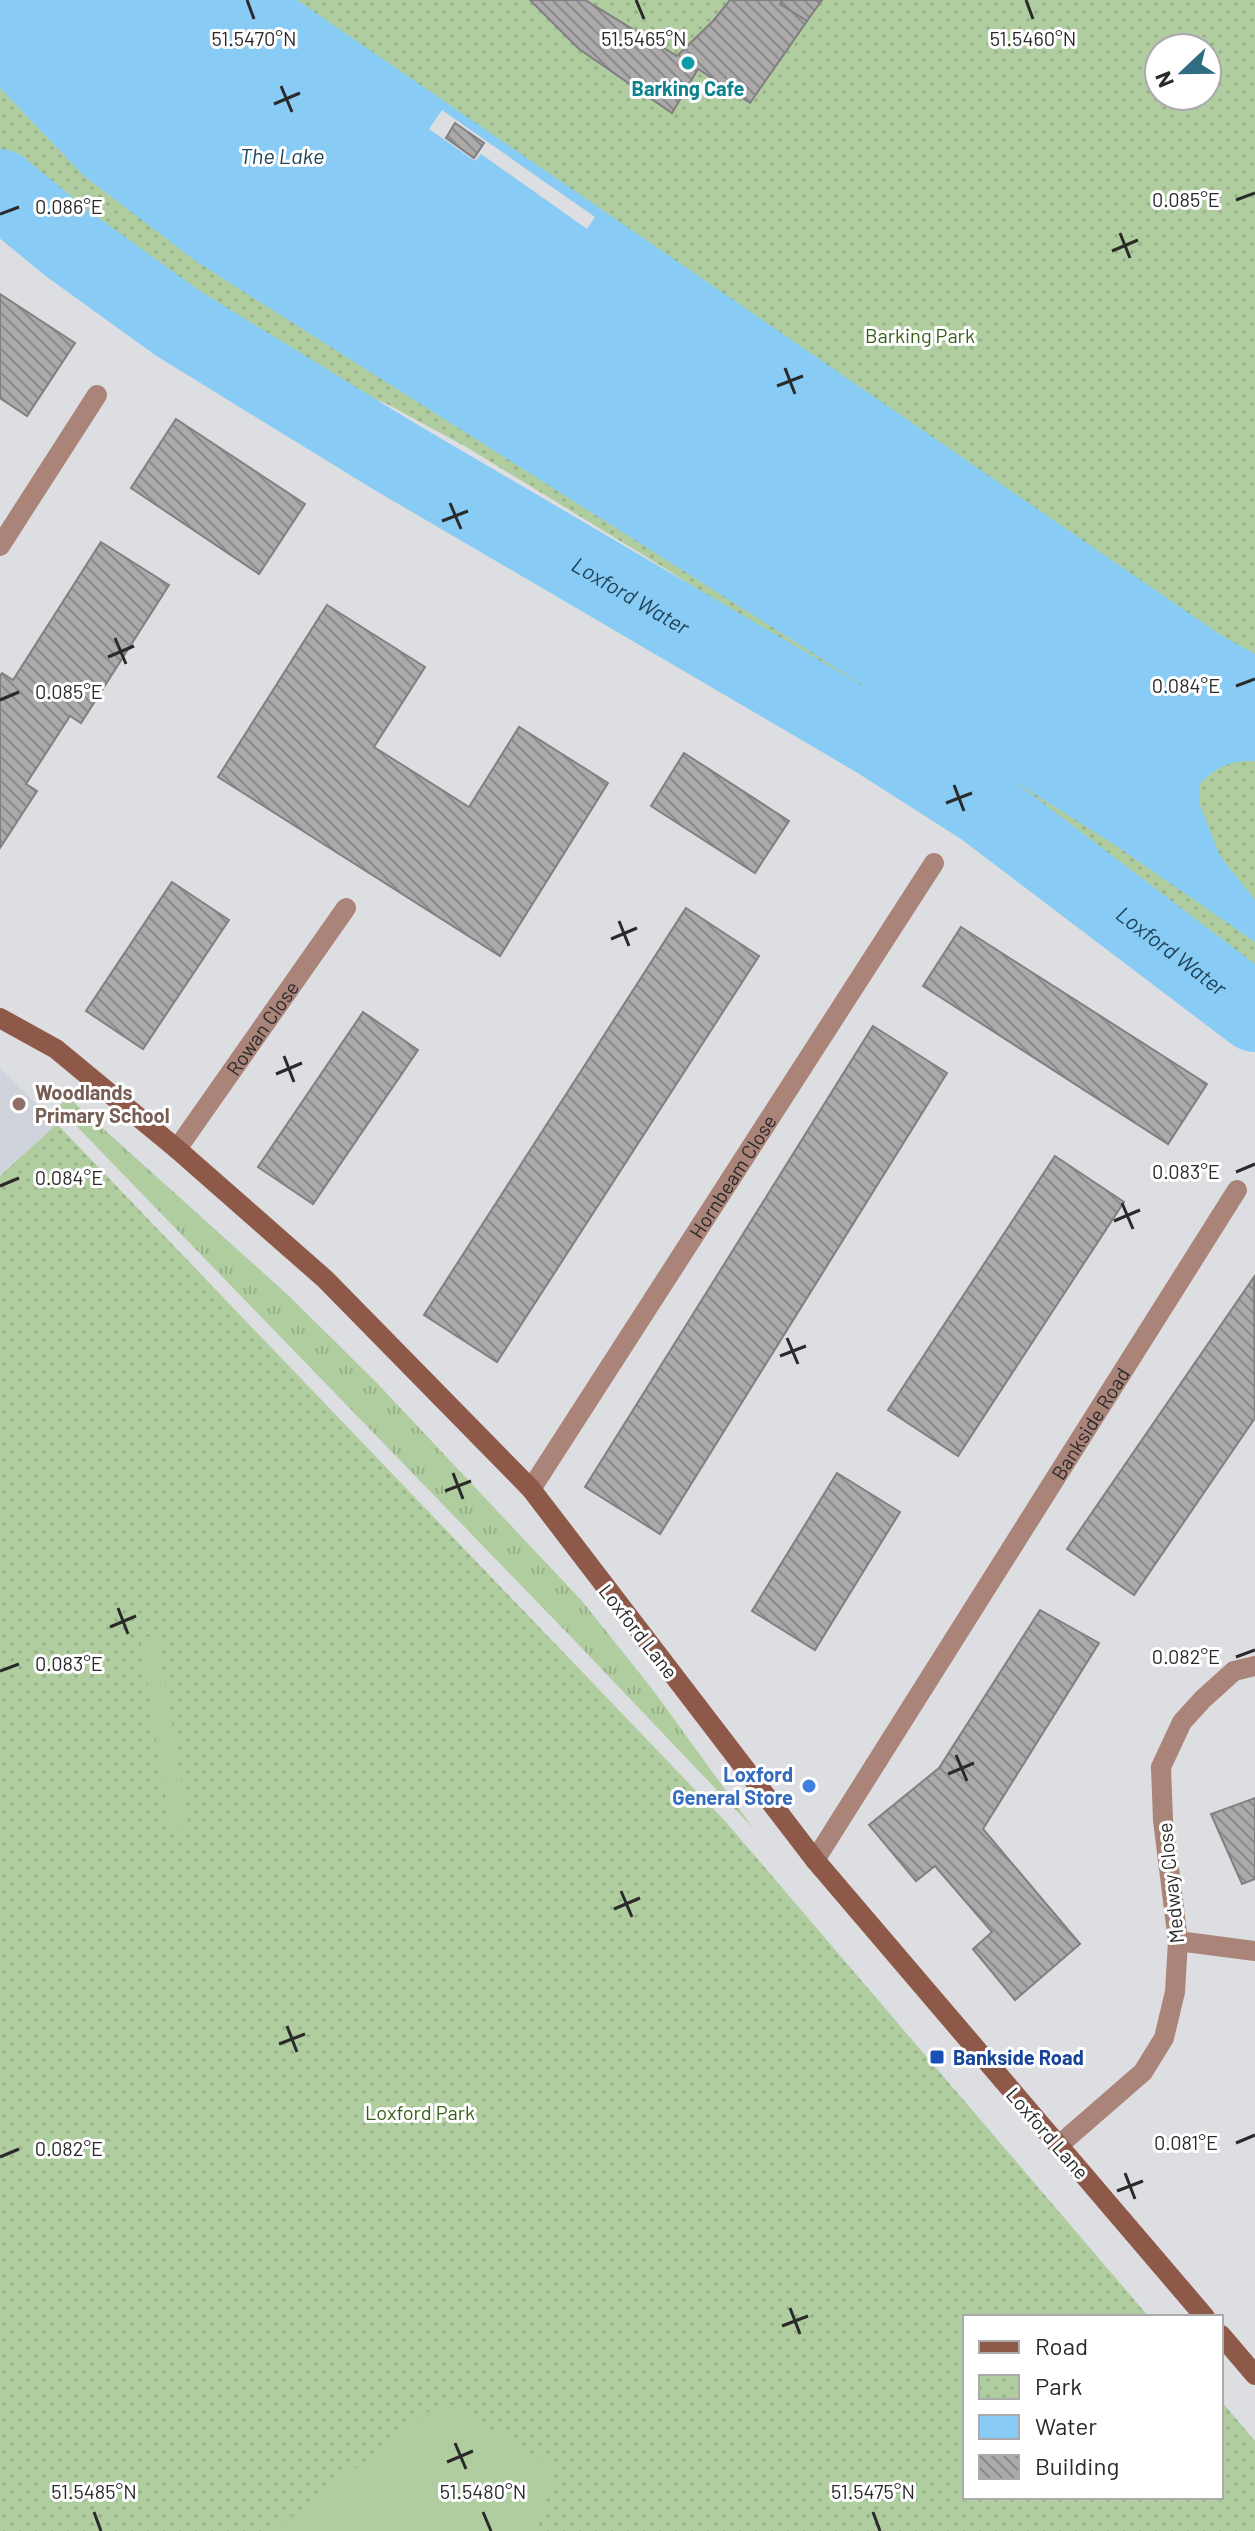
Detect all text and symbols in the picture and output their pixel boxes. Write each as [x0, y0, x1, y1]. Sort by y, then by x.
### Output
text: 51.5470°N [212, 26, 296, 50]
text: 51.5465°N [601, 26, 687, 50]
text: 51.5460°N [990, 26, 1076, 50]
north arrow [1143, 32, 1223, 112]
marker: Barking Cafe [679, 54, 697, 72]
text: N [1149, 68, 1178, 92]
place label: Barking Cafe [632, 76, 745, 100]
water label: The Lake [240, 142, 324, 168]
text: 0.085°E [1152, 187, 1220, 211]
text: 0.086°E [35, 194, 103, 218]
park label: Barking Park [865, 323, 975, 347]
water label: Loxford Water [568, 551, 695, 640]
text: 0.084°E [1152, 673, 1220, 697]
text: 0.085°E [35, 679, 103, 703]
water label: Loxford Water [1112, 900, 1233, 1001]
street label: Rowan Close [221, 976, 303, 1080]
place label: Woodlands Primary School [35, 1080, 170, 1127]
marker: Woodlands Primary School [10, 1095, 28, 1113]
street label: Hornbeam Close [684, 1110, 781, 1242]
text: 0.083°E [1152, 1159, 1220, 1183]
text: 0.084°E [35, 1165, 103, 1189]
street label: Bankside Road [1046, 1363, 1134, 1484]
street label: Loxford Lane [595, 1579, 683, 1683]
text: 0.082°E [1152, 1644, 1220, 1668]
text: 0.083°E [35, 1651, 103, 1675]
place label: Loxford General Store [672, 1762, 793, 1809]
marker: Loxford General Store [800, 1777, 818, 1795]
street label: Medway Close [1152, 1821, 1188, 1945]
place label: Bankside Road [953, 2045, 1084, 2069]
marker: Bankside Road [928, 2048, 946, 2066]
street label: Loxford Lane [1002, 2082, 1094, 2184]
park label: Loxford Park [365, 2100, 475, 2124]
text: 0.081°E [1154, 2130, 1218, 2154]
text: 0.082°E [35, 2136, 103, 2160]
legend [963, 2315, 1223, 2499]
text: Road [1035, 2331, 1088, 2360]
text: Park [1035, 2371, 1082, 2400]
text: Water [1035, 2411, 1097, 2440]
text: Building [1035, 2451, 1119, 2480]
text: 51.5485°N [51, 2479, 137, 2503]
text: 51.5480°N [440, 2479, 526, 2503]
text: 51.5475°N [831, 2479, 915, 2503]

